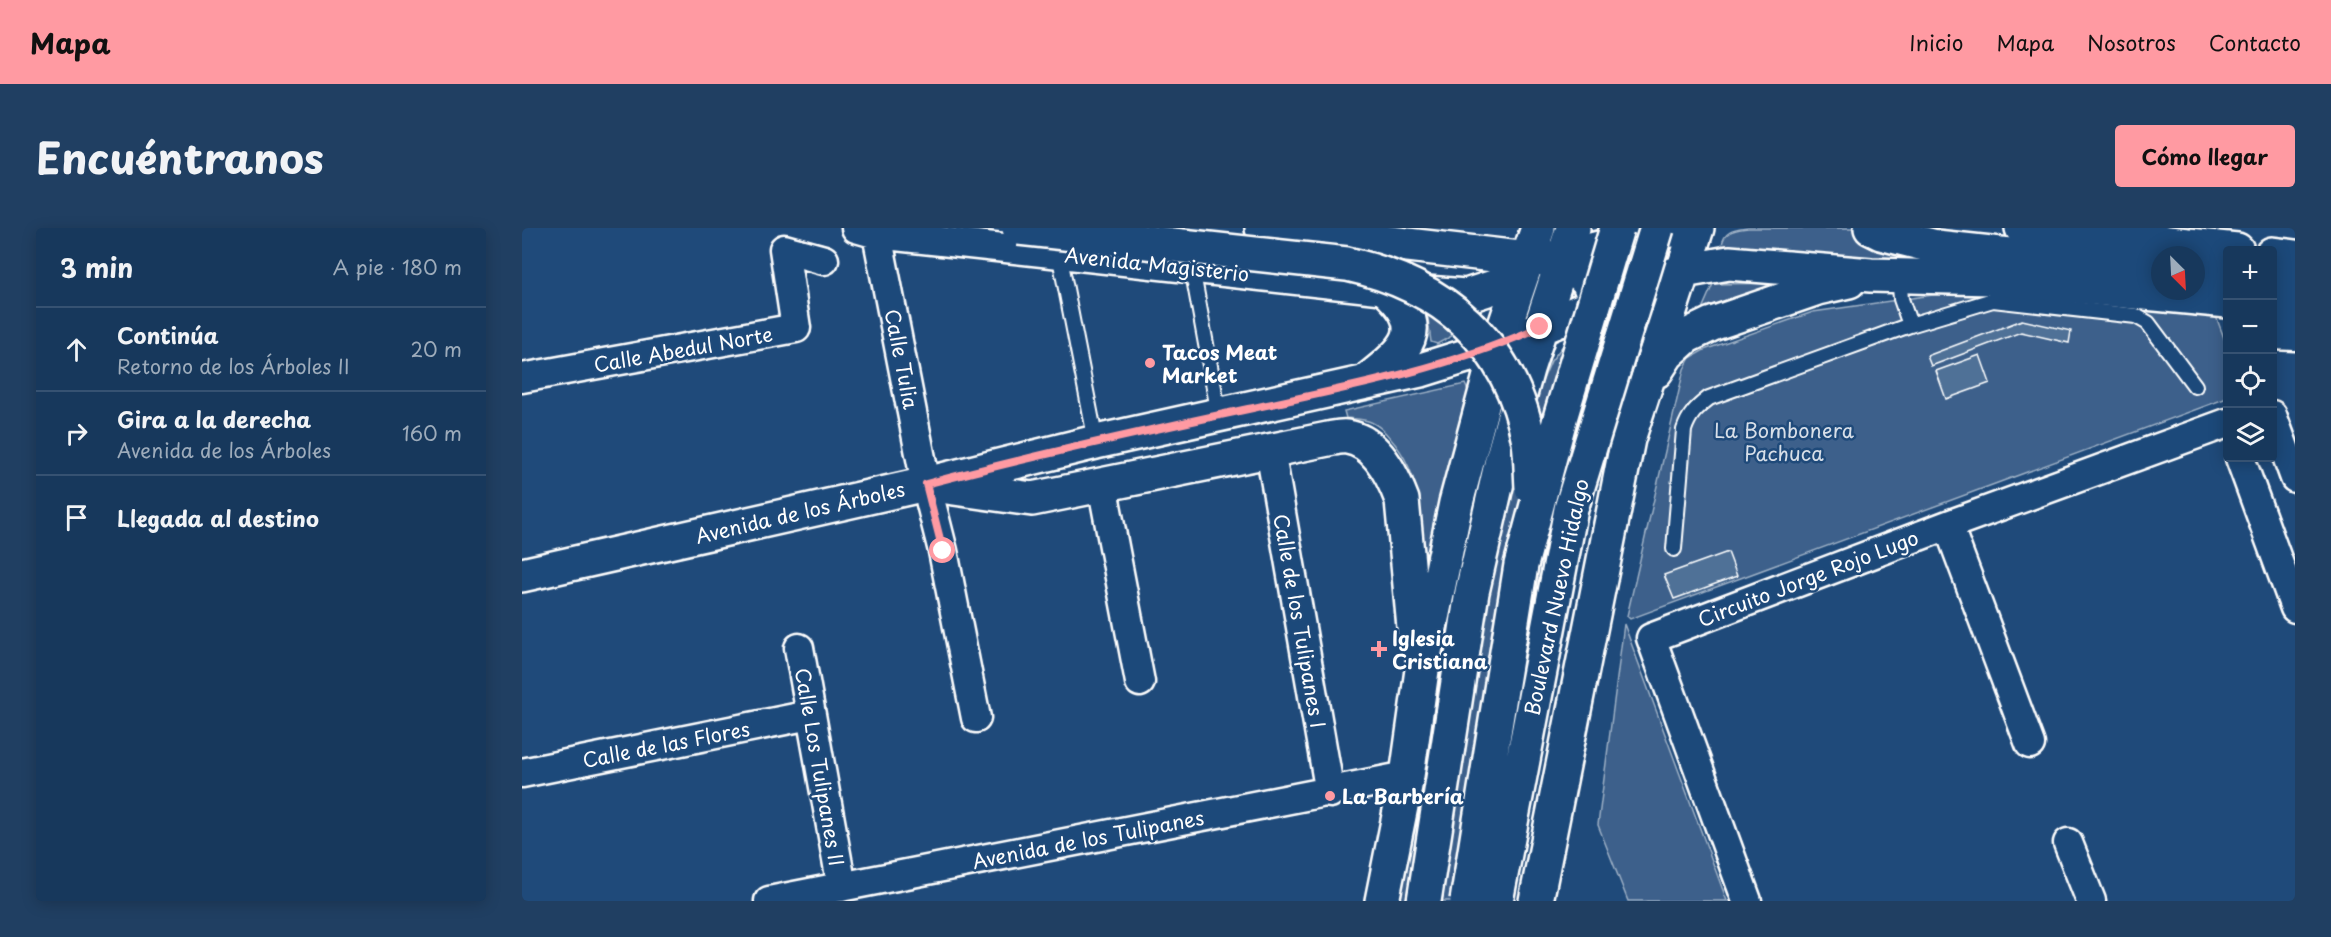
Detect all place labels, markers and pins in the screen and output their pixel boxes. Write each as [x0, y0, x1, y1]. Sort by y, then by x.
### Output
place label: Tacos Meat Market [1162, 337, 1278, 390]
marker: Tacos Meat Market [1143, 356, 1157, 370]
place label: Iglesia Cristiana [1392, 623, 1488, 676]
marker: Iglesia Cristiana [1370, 640, 1388, 658]
place label: La Barbería [1342, 781, 1464, 811]
marker: La Barbería [1323, 789, 1337, 803]

